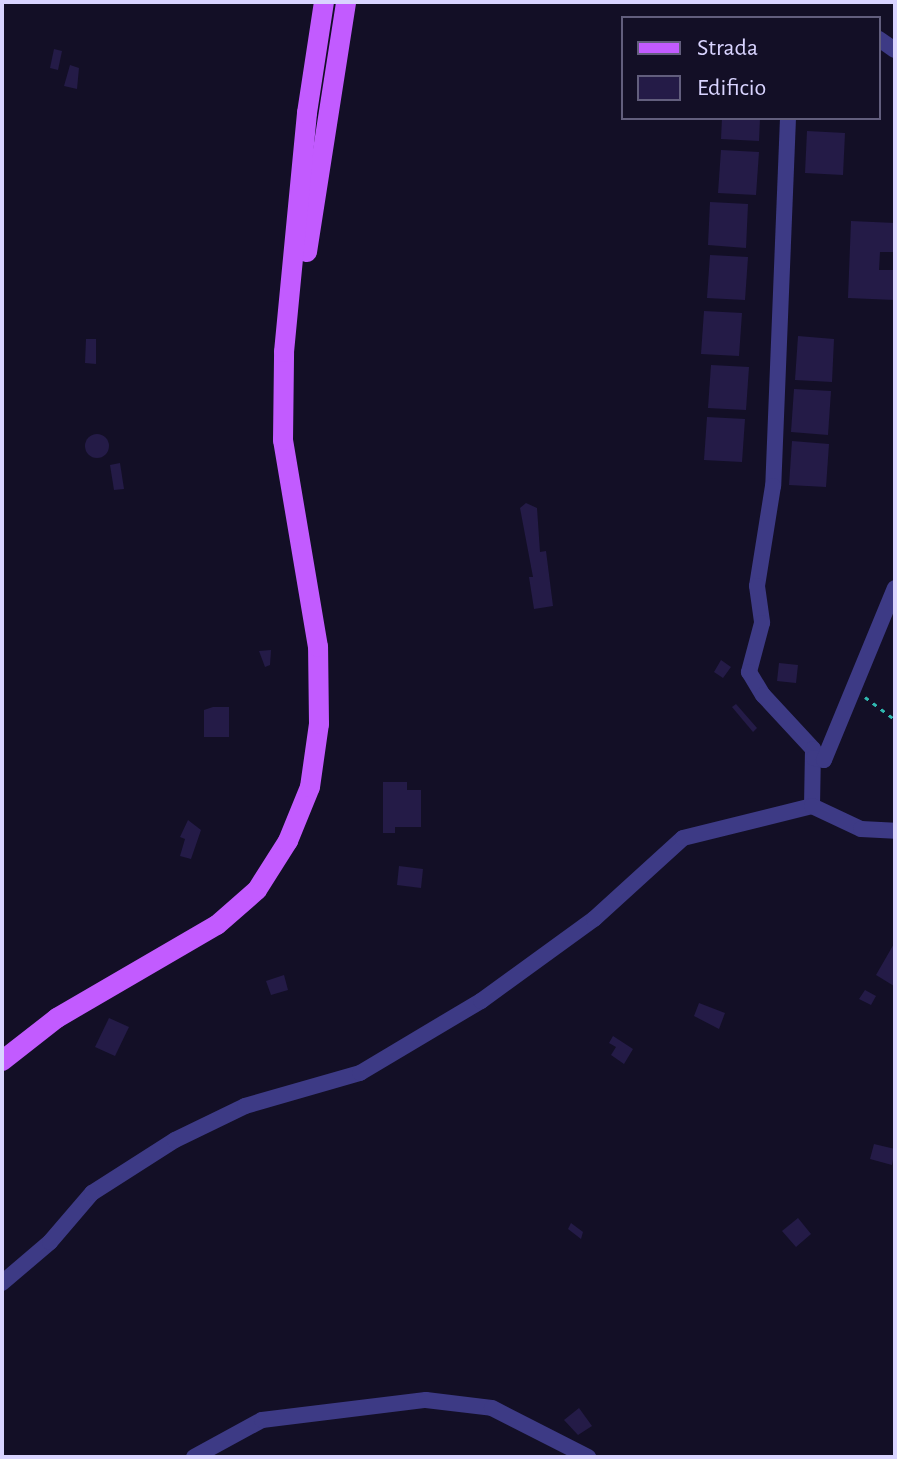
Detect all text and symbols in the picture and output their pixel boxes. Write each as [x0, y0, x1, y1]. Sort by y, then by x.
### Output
legend [621, 16, 881, 120]
text: Strada [697, 36, 758, 60]
text: Edificio [697, 76, 766, 100]

